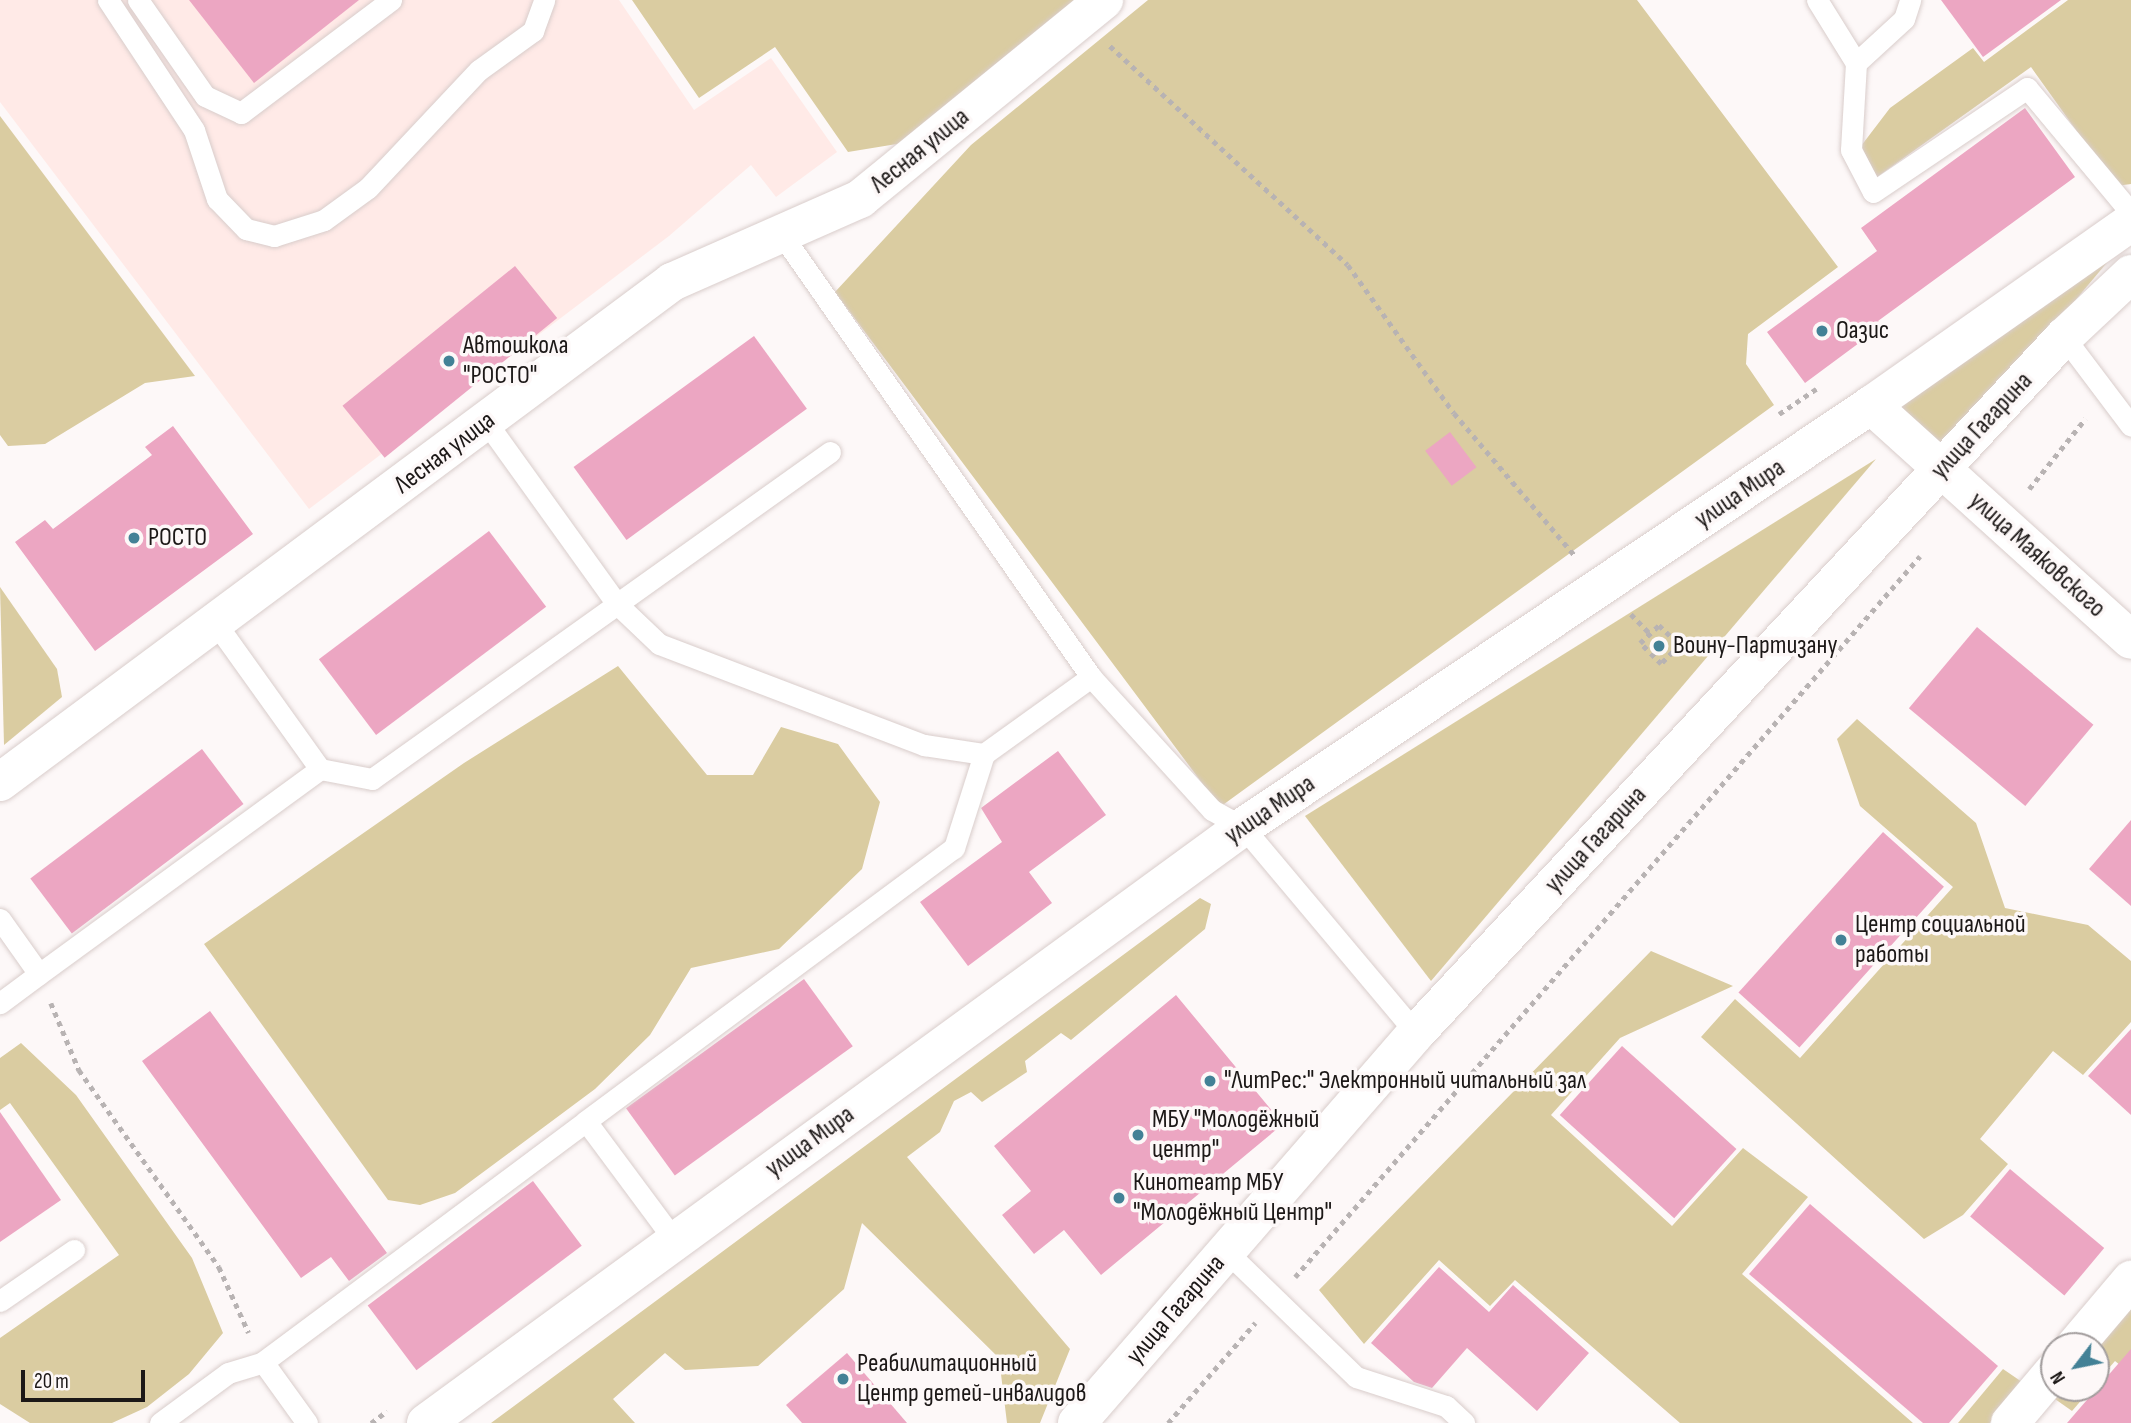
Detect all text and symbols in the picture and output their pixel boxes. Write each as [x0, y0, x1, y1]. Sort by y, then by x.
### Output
street label: Лесная улица [864, 102, 976, 200]
place label: Оазис [1836, 315, 1889, 347]
marker: Оазис [1814, 323, 1830, 339]
place label: Автошкола "РОСТО" [463, 330, 569, 392]
marker: Автошкола "РОСТО" [441, 353, 457, 369]
street label: улица Гагарина [1925, 366, 2039, 486]
street label: Лесная улица [389, 405, 501, 501]
street label: улица Мира [1689, 453, 1791, 535]
street label: улица Маяковского [1962, 486, 2112, 624]
place label: РОСТО [148, 522, 207, 554]
marker: РОСТО [126, 530, 142, 546]
place label: Воину-Партизану [1673, 630, 1837, 662]
marker: Воину-Партизану [1651, 638, 1667, 654]
street label: улица Мира [1219, 769, 1321, 851]
street label: улица Гагарина [1539, 780, 1653, 900]
place label: Центр социальной работы [1855, 909, 2026, 970]
marker: Центр социальной работы [1833, 932, 1849, 948]
place label: "ЛитРес:" Электронный читальный зал [1224, 1065, 1586, 1097]
marker: "ЛитРес:" Электронный читальный зал [1202, 1073, 1218, 1089]
street label: улица Мира [760, 1099, 860, 1185]
place label: МБУ "Молодёжный центр" [1152, 1104, 1319, 1166]
marker: МБУ "Молодёжный центр" [1130, 1127, 1146, 1143]
place label: Кинотеатр МБУ "Молодёжный Центр" [1133, 1167, 1332, 1228]
marker: Кинотеатр МБУ "Молодёжный Центр" [1111, 1190, 1127, 1206]
street label: улица Гагарина [1120, 1249, 1232, 1371]
north arrow [2040, 1332, 2110, 1402]
place label: Реабилитационный Центр детей-инвалидов [857, 1348, 1087, 1410]
scale bar [24, 1356, 149, 1400]
text: N [2046, 1367, 2071, 1388]
text: 20 m [34, 1369, 69, 1394]
marker: Реабилитационный Центр детей-инвалидов [835, 1371, 851, 1387]

